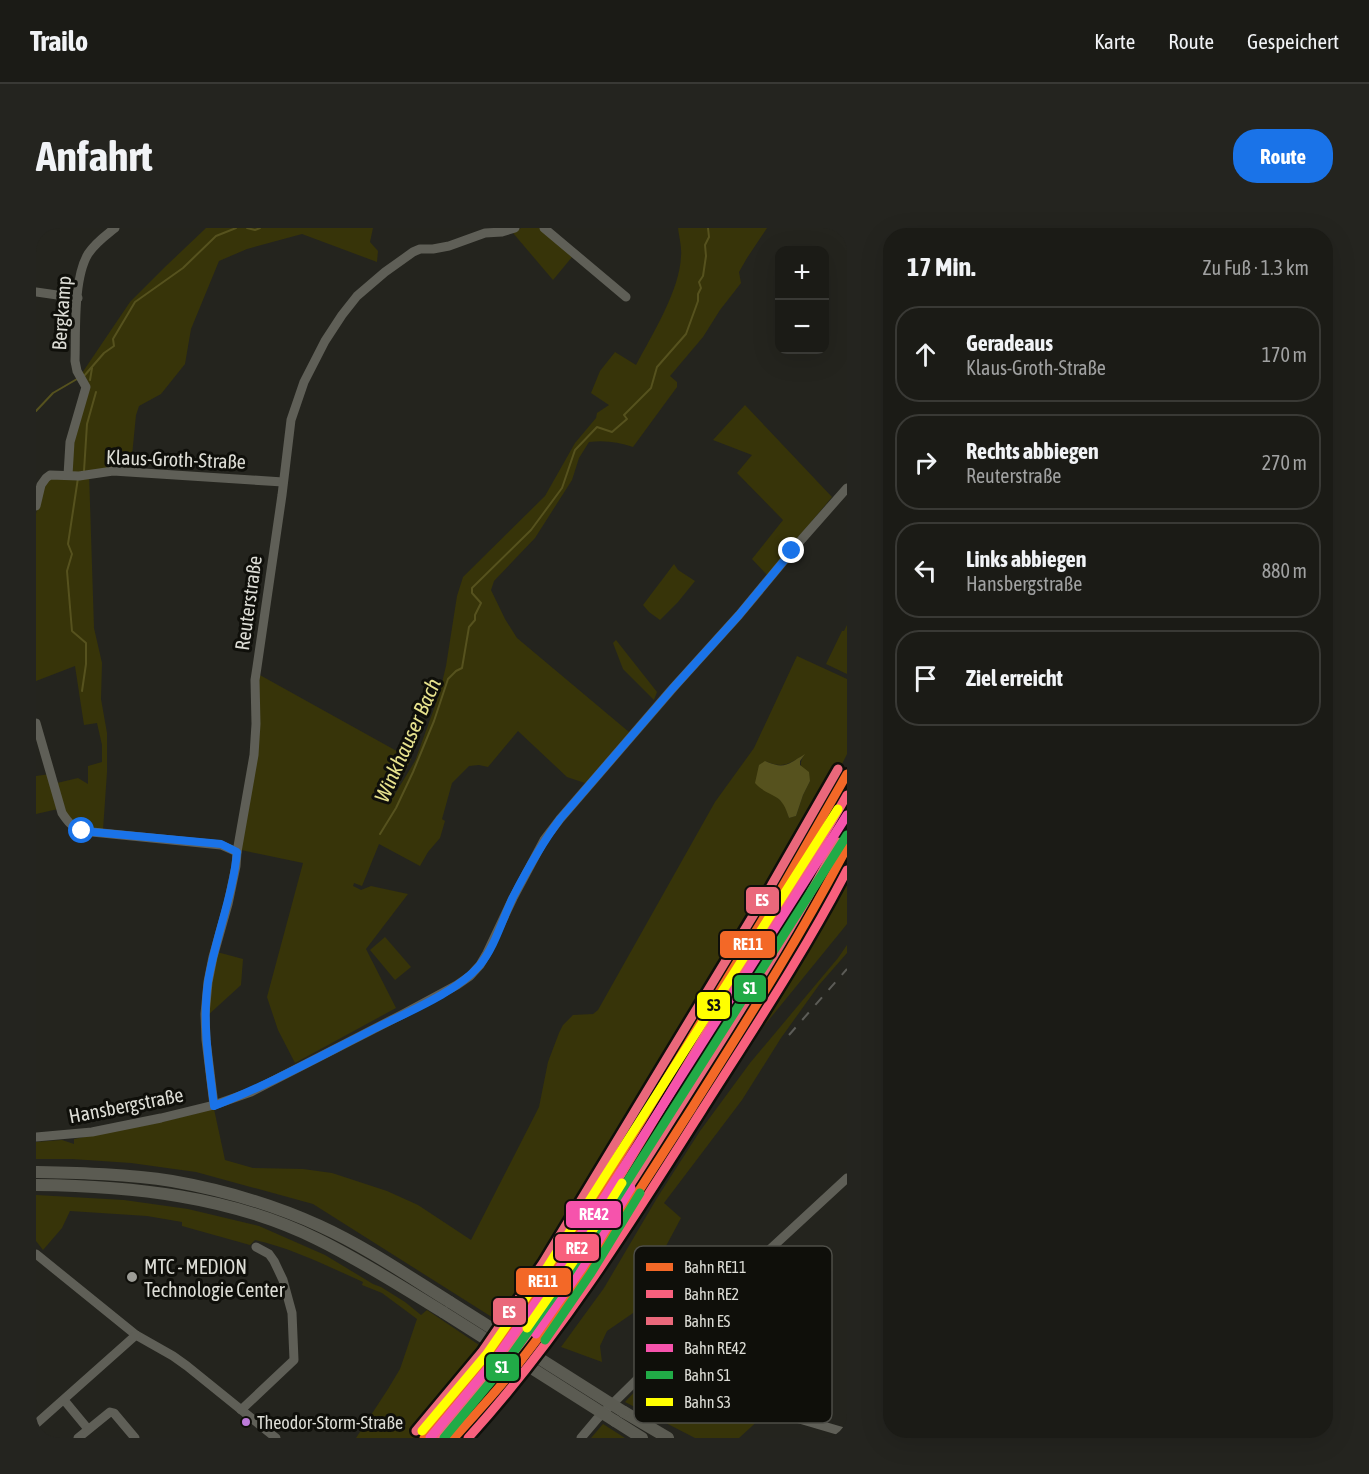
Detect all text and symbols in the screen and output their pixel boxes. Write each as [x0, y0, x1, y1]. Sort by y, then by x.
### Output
text: Trailo [30, 25, 88, 57]
text: Karte [1094, 29, 1135, 53]
text: Route [1168, 29, 1214, 53]
text: Gespeichert [1247, 29, 1339, 53]
button: Route [1233, 129, 1333, 183]
text: Anfahrt [36, 132, 153, 180]
map controls [775, 246, 829, 354]
button: + [775, 246, 829, 300]
text: 17 Min. [907, 252, 976, 282]
text: Zu Fuß · 1.3 km [1203, 256, 1309, 279]
street label: Bergkamp [47, 275, 75, 351]
button: − [775, 300, 829, 354]
text: Geradeaus [966, 330, 1053, 356]
icon: ahead [909, 338, 942, 371]
text: 170 m [1262, 343, 1307, 366]
text: Klaus-Groth-Straße [966, 356, 1106, 379]
text: Rechts abbiegen [966, 438, 1099, 464]
street label: Klaus-Groth-Straße [106, 445, 246, 473]
icon: right [909, 446, 942, 479]
text: 270 m [1262, 451, 1307, 474]
text: Reuterstraße [966, 464, 1061, 487]
route end [778, 537, 804, 563]
text: Links abbiegen [966, 546, 1087, 572]
street label: Reuterstraße [230, 554, 266, 652]
icon: left [909, 554, 942, 587]
text: 880 m [1262, 559, 1307, 582]
text: Hansbergstraße [966, 572, 1082, 595]
icon: arrive [909, 662, 942, 695]
text: Ziel erreicht [966, 665, 1063, 691]
water label: Winkhauser Bach [369, 674, 445, 806]
route start [68, 817, 94, 843]
line badge: ES [745, 886, 780, 915]
text: ES [755, 891, 769, 909]
line badge: RE11 [719, 930, 776, 959]
text: RE11 [733, 935, 763, 953]
line badge: S1 [733, 974, 767, 1003]
text: S1 [743, 979, 758, 997]
line badge: S3 [696, 991, 731, 1020]
text: S3 [707, 996, 721, 1014]
street label: Hansbergstraße [67, 1083, 185, 1127]
line badge: RE42 [565, 1200, 622, 1229]
text: RE42 [579, 1205, 609, 1223]
line badge: RE2 [554, 1233, 600, 1262]
text: RE2 [566, 1239, 588, 1257]
legend [634, 1246, 832, 1423]
place label: MTC - MEDION Technologie Center [144, 1255, 286, 1301]
text: Bahn RE11 [684, 1258, 747, 1276]
line badge: RE11 [515, 1267, 572, 1296]
marker: MTC - MEDION Technologie Center [125, 1270, 139, 1284]
text: RE11 [528, 1272, 558, 1290]
text: Bahn RE2 [684, 1285, 739, 1303]
line badge: ES [492, 1297, 527, 1326]
text: ES [502, 1303, 516, 1321]
text: Bahn ES [684, 1312, 731, 1330]
text: Bahn RE42 [684, 1339, 747, 1357]
line badge: S1 [485, 1353, 520, 1382]
text: S1 [495, 1358, 510, 1376]
text: Bahn S1 [684, 1366, 731, 1384]
text: Bahn S3 [684, 1393, 731, 1411]
place label: Theodor-Storm-Straße [257, 1412, 403, 1433]
marker: Theodor-Storm-Straße [240, 1416, 252, 1428]

